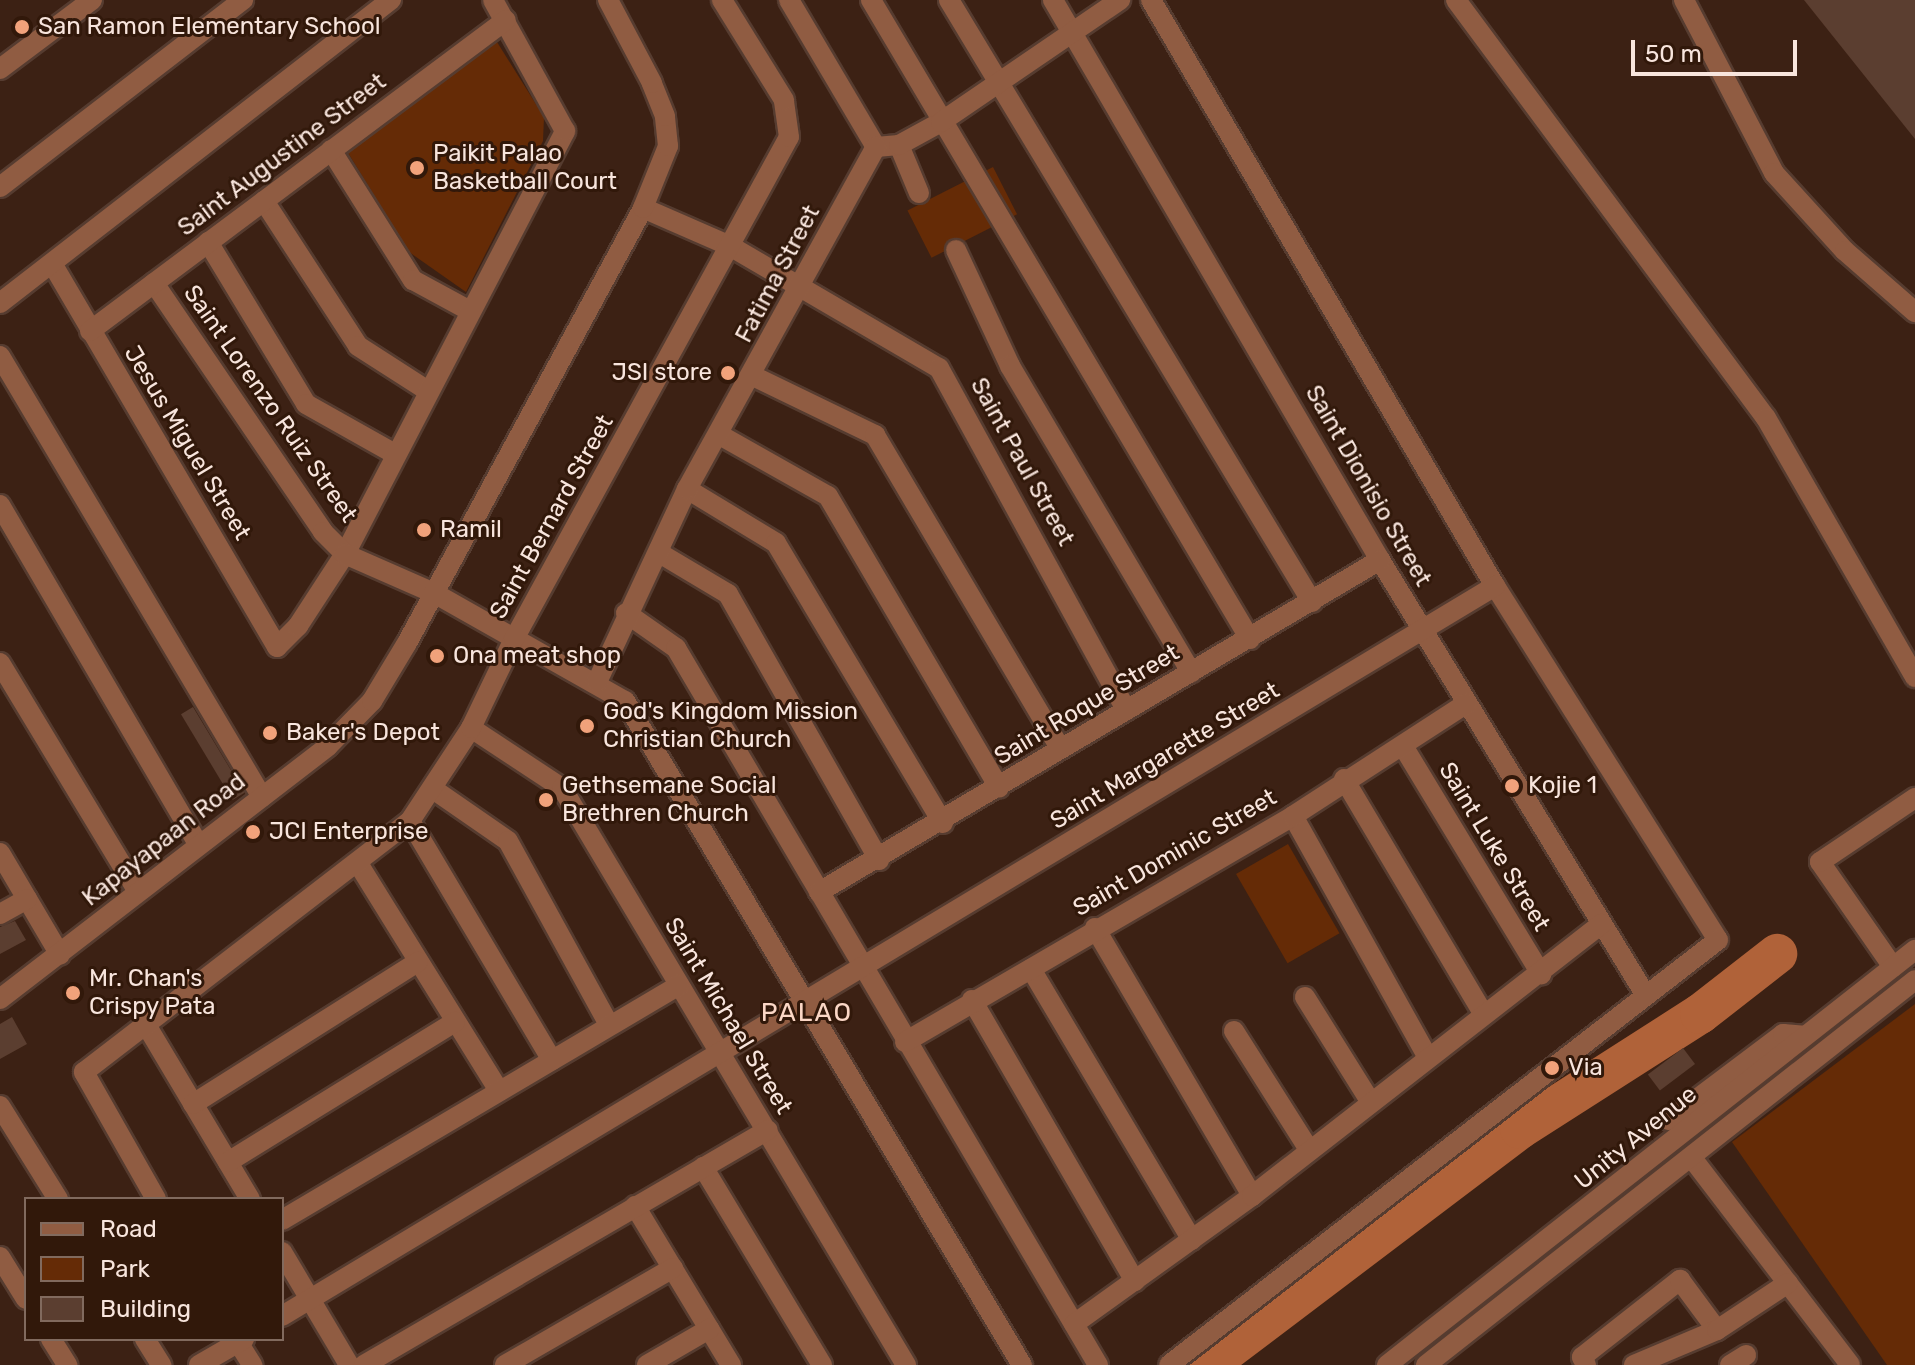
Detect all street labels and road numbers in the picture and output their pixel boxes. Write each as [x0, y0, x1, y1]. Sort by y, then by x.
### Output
street label: Saint Augustine Street [172, 67, 392, 243]
street label: Fatima Street [730, 200, 826, 348]
street label: Saint Lorenzo Ruiz Street [177, 280, 363, 528]
street label: Jesus Miguel Street [118, 341, 256, 545]
street label: Saint Paul Street [964, 373, 1080, 551]
street label: Saint Dionisio Street [1299, 380, 1437, 592]
street label: Saint Bernard Street [484, 410, 620, 624]
street label: Saint Roque Street [989, 638, 1185, 772]
street label: Saint Margarette Street [1045, 676, 1285, 836]
street label: Saint Luke Street [1432, 757, 1556, 937]
street label: Kapayapaan Road [77, 767, 251, 913]
street label: Saint Dominic Street [1068, 783, 1282, 923]
street label: Saint Michael Street [658, 913, 798, 1119]
street label: Unity Avenue [1569, 1080, 1703, 1196]

